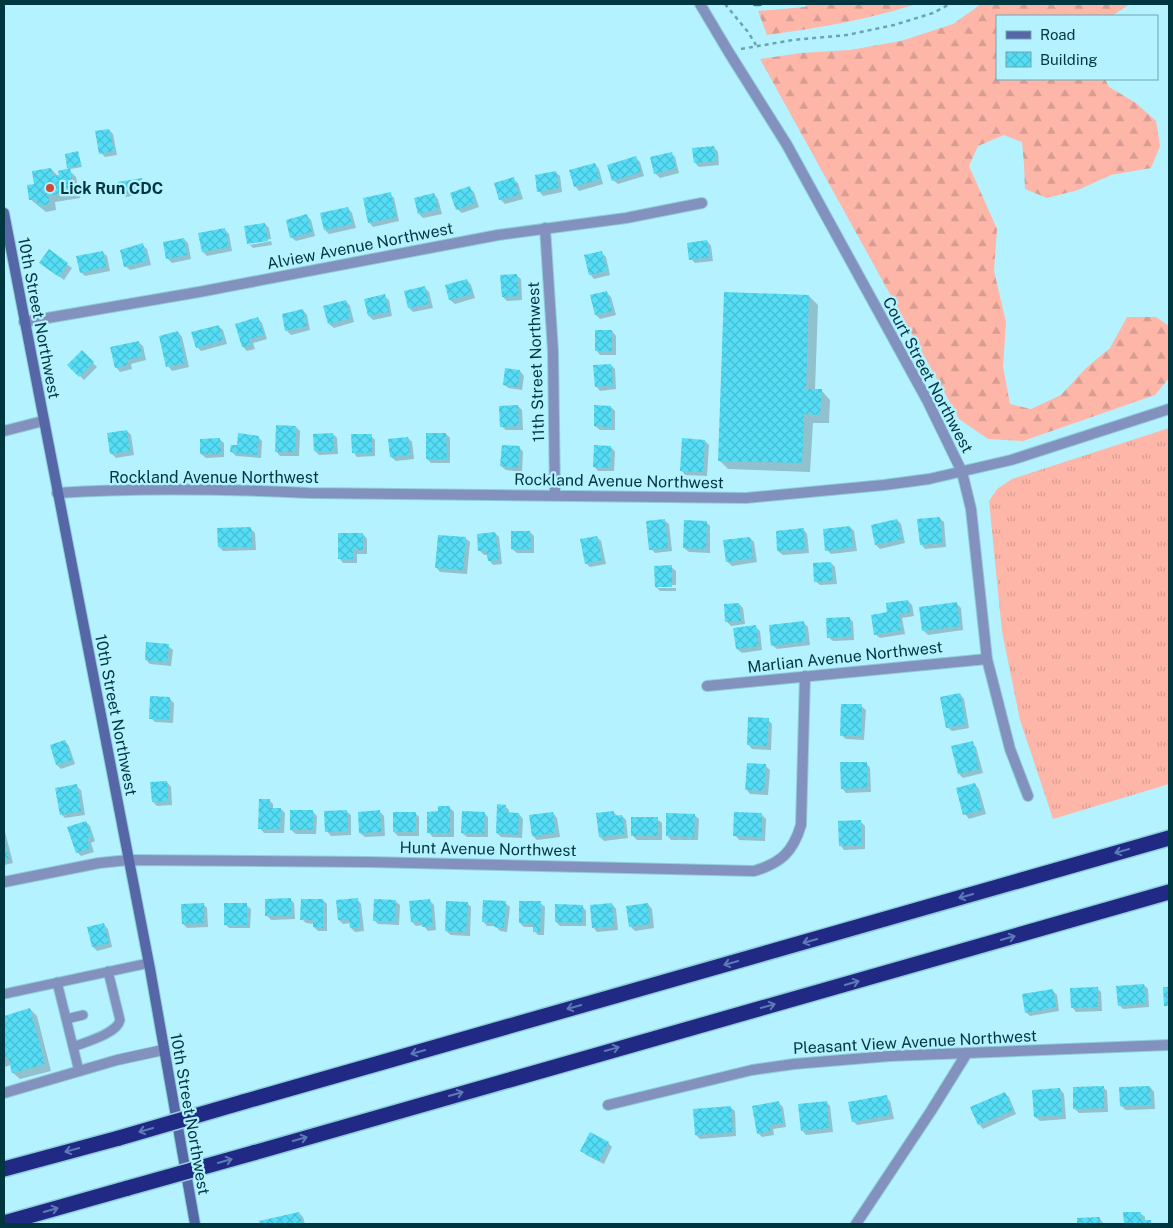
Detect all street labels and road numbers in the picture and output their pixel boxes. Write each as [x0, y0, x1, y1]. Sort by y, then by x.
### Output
street label: Alview Avenue Northwest [265, 219, 455, 273]
street label: 10th Street Northwest [14, 236, 64, 400]
street label: 11th Street Northwest [524, 281, 548, 443]
street label: Court Street Northwest [879, 294, 977, 456]
street label: Rockland Avenue Northwest [109, 468, 319, 487]
street label: Rockland Avenue Northwest [514, 470, 724, 492]
street label: 10th Street Northwest [91, 633, 141, 797]
street label: Marlian Avenue Northwest [746, 637, 944, 677]
street label: Hunt Avenue Northwest [399, 838, 577, 860]
street label: Pleasant View Avenue Northwest [792, 1026, 1038, 1058]
street label: 10th Street Northwest [166, 1032, 214, 1196]

